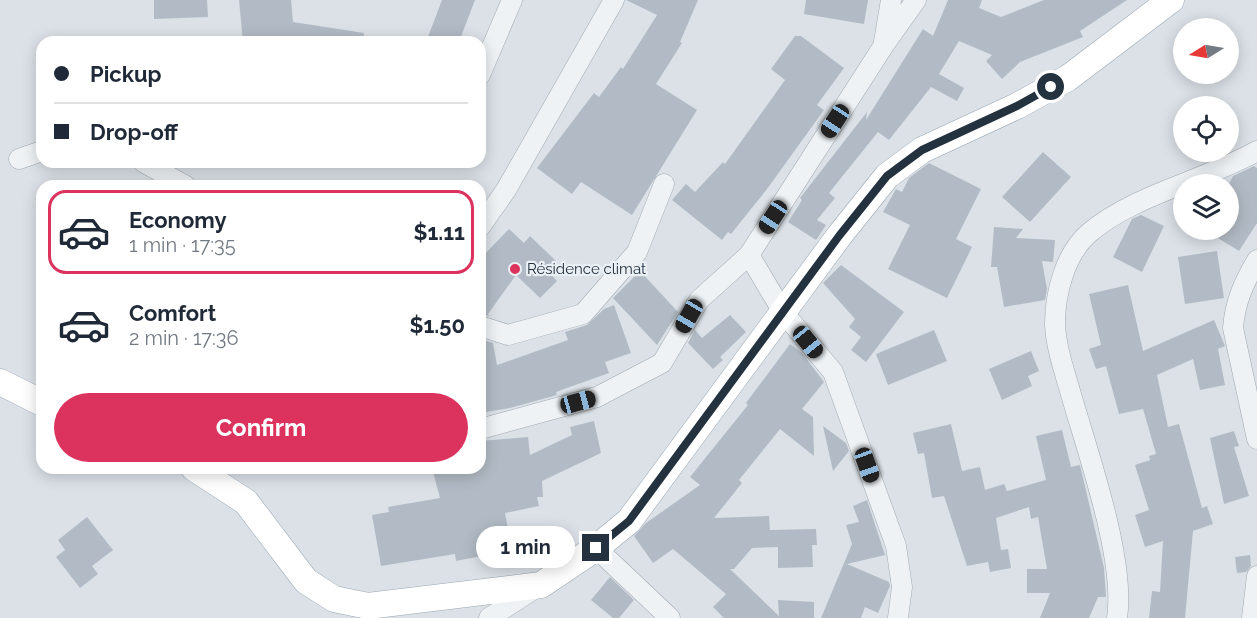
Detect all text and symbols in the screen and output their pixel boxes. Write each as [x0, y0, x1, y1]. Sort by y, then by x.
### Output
north arrow [1173, 18, 1239, 84]
map controls [1173, 18, 1239, 240]
text: Pickup [90, 61, 162, 87]
route start [1037, 73, 1064, 100]
button: locate [1173, 96, 1239, 162]
car [818, 101, 852, 141]
text: Drop-off [90, 119, 178, 145]
button: layers [1173, 174, 1239, 240]
car [756, 197, 790, 237]
icon: car [57, 205, 111, 259]
text: Economy [129, 207, 227, 233]
text: $1.11 [413, 219, 465, 245]
text: 1 min · 17:35 [129, 233, 236, 257]
place label: Résidence climat [527, 260, 646, 278]
marker: Résidence climat [508, 262, 522, 276]
car [672, 296, 706, 336]
icon: car [57, 298, 111, 352]
text: Comfort [129, 300, 216, 326]
text: $1.50 [410, 312, 465, 338]
car [790, 322, 826, 362]
text: 2 min · 17:36 [129, 326, 239, 350]
car [558, 389, 598, 415]
button: Confirm [54, 393, 468, 462]
car [852, 445, 882, 485]
callout: 1 min [476, 527, 575, 569]
route end [582, 534, 609, 561]
text: 1 min [500, 535, 551, 559]

